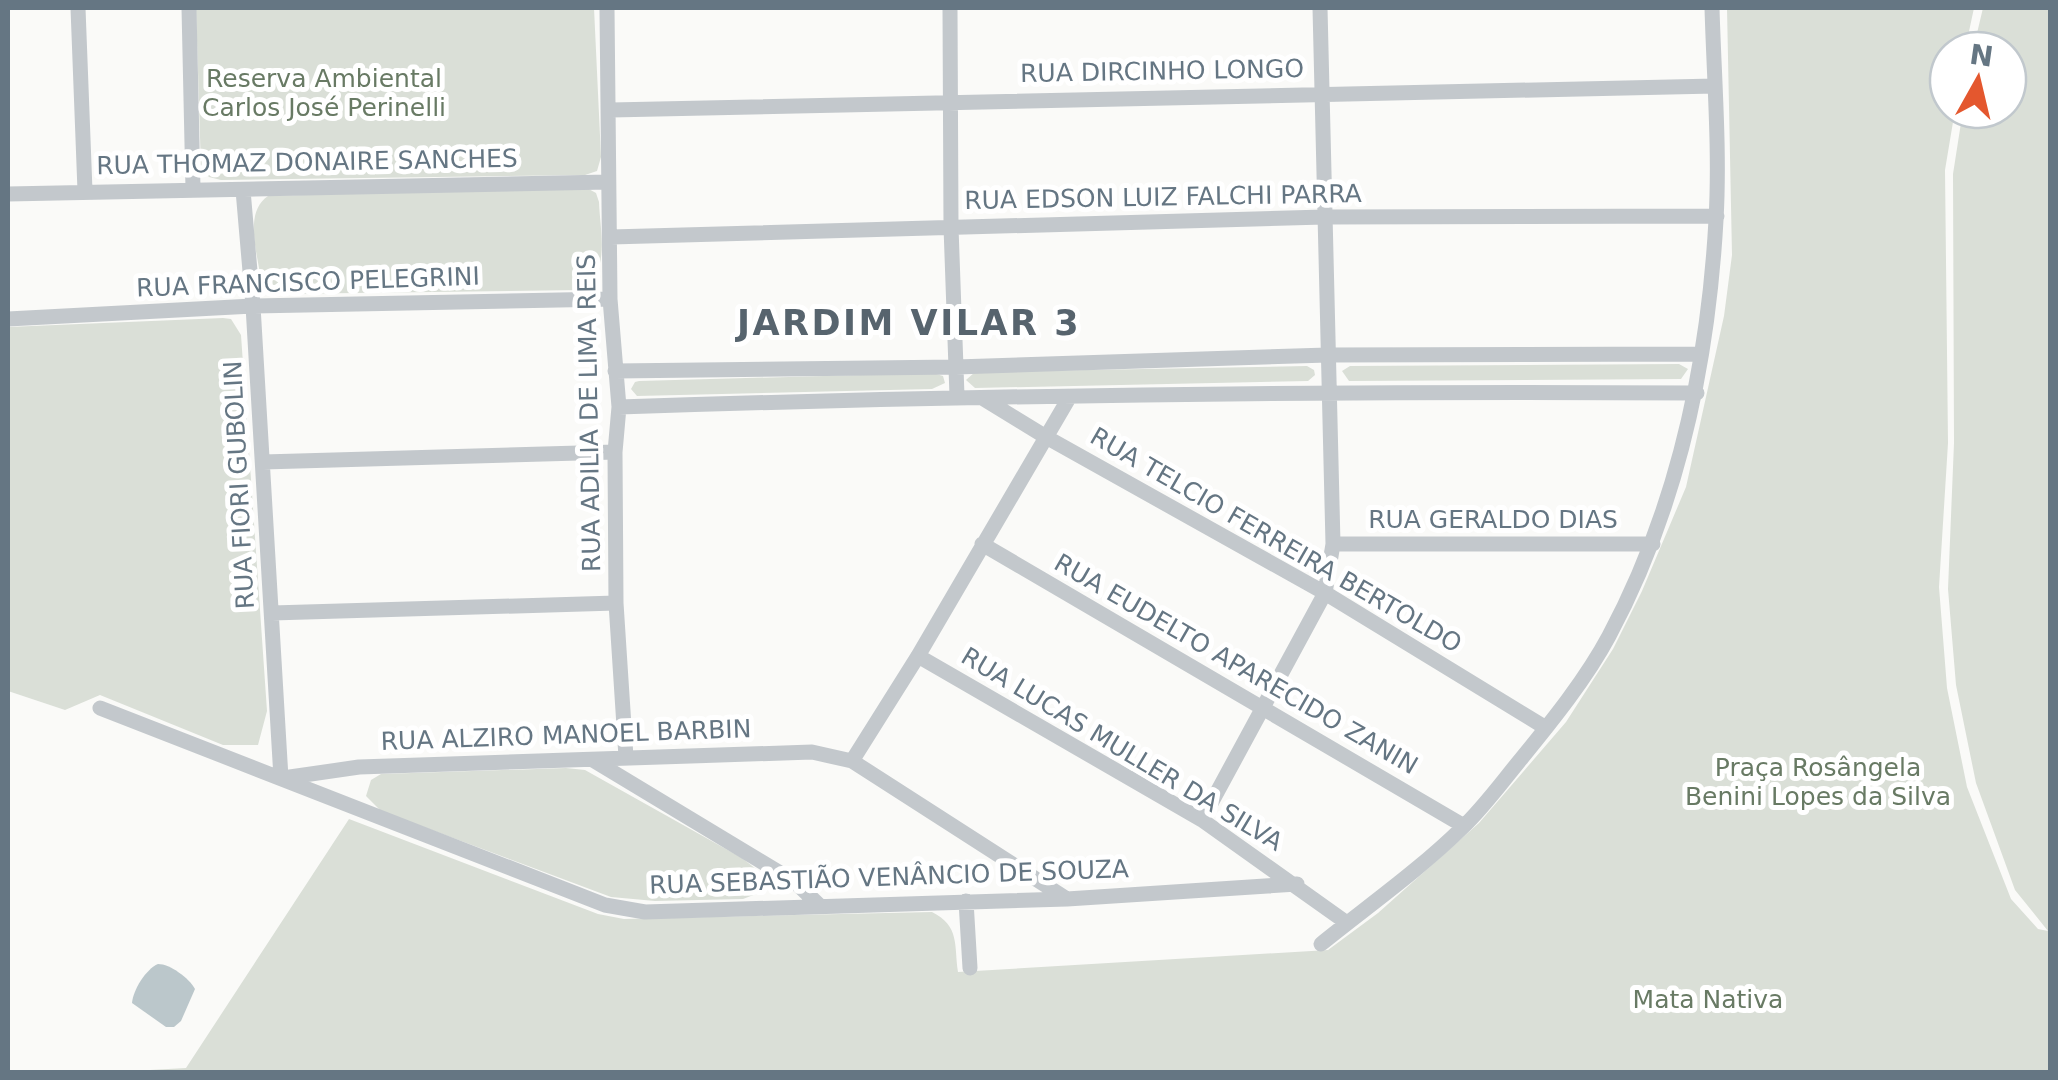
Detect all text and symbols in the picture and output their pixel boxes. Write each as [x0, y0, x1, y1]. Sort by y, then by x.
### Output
north arrow [1928, 30, 2028, 130]
text: N [1968, 38, 1995, 74]
street label: RUA DIRCINHO LONGO [1020, 54, 1304, 88]
park label: Reserva Ambiental Carlos José Perinelli [202, 64, 446, 122]
street label: RUA THOMAZ DONAIRE SANCHES [96, 144, 518, 180]
street label: RUA EDSON LUIZ FALCHI PARRA [964, 179, 1362, 215]
street label: RUA ADILIA DE LIMA REIS [572, 254, 606, 572]
street label: RUA FRANCISCO PELEGRINI [136, 262, 480, 302]
district label: JARDIM VILAR 3 [735, 303, 1081, 343]
street label: RUA FIORI GUBOLIN [218, 360, 260, 610]
street label: RUA TELCIO FERREIRA BERTOLDO [1085, 421, 1467, 659]
street label: RUA GERALDO DIAS [1368, 505, 1618, 534]
street label: RUA EUDELTO APARECIDO ZANIN [1049, 548, 1423, 780]
street label: RUA LUCAS MULLER DA SILVA [956, 641, 1288, 857]
street label: RUA ALZIRO MANOEL BARBIN [380, 714, 752, 756]
park label: Praça Rosângela Benini Lopes da Silva [1685, 753, 1951, 811]
street label: RUA SEBASTIÃO VENÂNCIO DE SOUZA [649, 853, 1129, 900]
park label: Mata Nativa [1633, 985, 1783, 1014]

